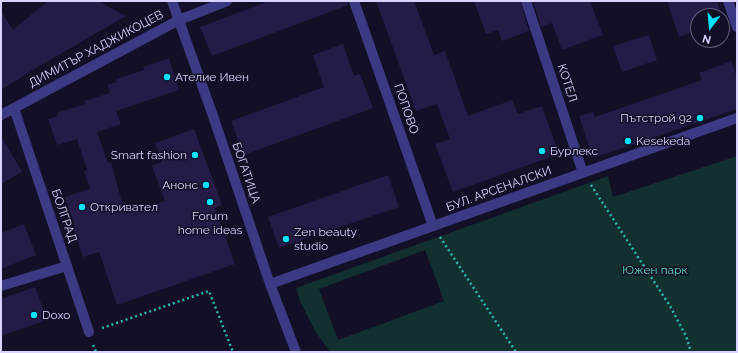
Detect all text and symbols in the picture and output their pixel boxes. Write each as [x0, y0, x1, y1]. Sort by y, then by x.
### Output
street label: ДИМИТЪР ХАДЖИКОЦЕВ [26, 7, 166, 91]
north arrow [690, 8, 730, 48]
text: N [701, 32, 713, 46]
street label: КОТЕЛ [554, 62, 580, 104]
place label: Ателие Ивен [175, 70, 249, 84]
marker: Ателие Ивен [162, 72, 172, 82]
street label: ПОПОВО [391, 82, 421, 136]
place label: Пътстрой 92 [620, 111, 692, 125]
marker: Пътстрой 92 [695, 113, 705, 123]
place label: Kesekeda [636, 134, 690, 148]
marker: Kesekeda [623, 136, 633, 146]
street label: БОГАТИЦА [229, 141, 263, 205]
place label: Бурлекс [550, 144, 598, 158]
marker: Бурлекс [537, 146, 547, 156]
place label: Smart fashion [111, 148, 187, 162]
marker: Smart fashion [190, 150, 200, 160]
street label: БУЛ. АРСЕНАЛСКИ [444, 163, 554, 215]
place label: Анонс [162, 178, 198, 192]
marker: Анонс [201, 180, 211, 190]
street label: БОЛГРАД [48, 187, 80, 245]
marker: Forum home ideas [205, 197, 215, 207]
place label: Откривател [90, 200, 158, 214]
marker: Откривател [77, 202, 87, 212]
place label: Forum home ideas [178, 209, 242, 237]
place label: Zen beauty studio [294, 225, 357, 253]
marker: Zen beauty studio [281, 234, 291, 244]
park label: Южен парк [622, 263, 688, 277]
place label: Doxo [42, 308, 70, 322]
marker: Doxo [29, 310, 39, 320]

